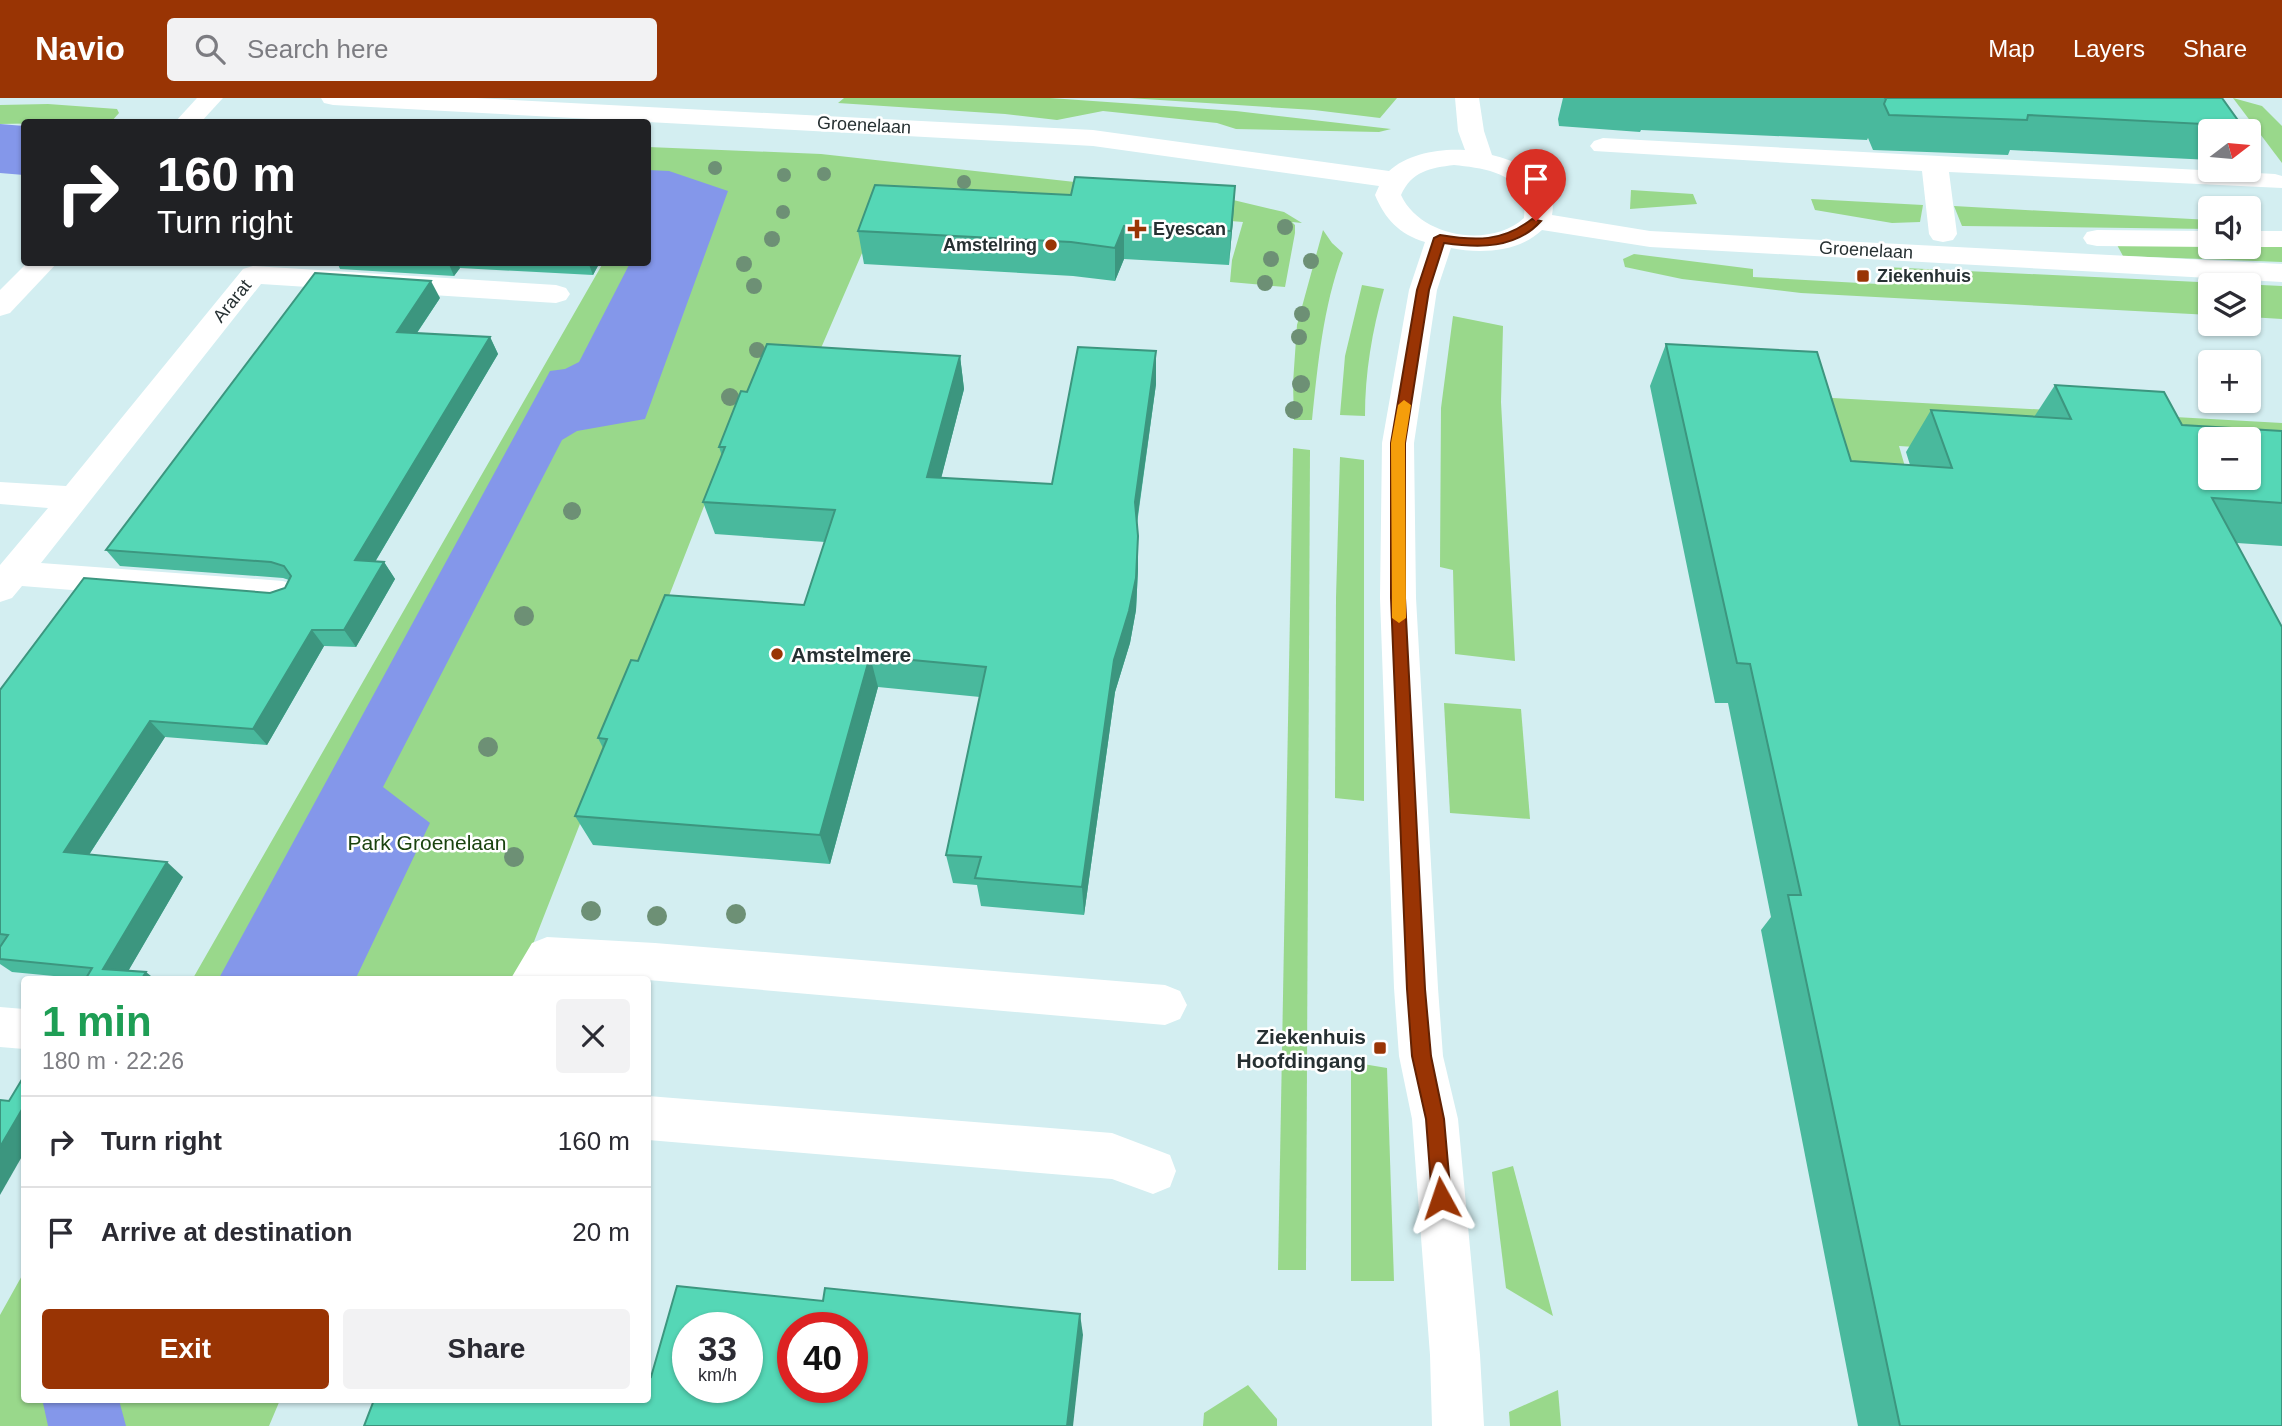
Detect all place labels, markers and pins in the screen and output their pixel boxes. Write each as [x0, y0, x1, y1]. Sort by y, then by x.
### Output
pin [1506, 149, 1566, 221]
marker: Eyescan [1127, 219, 1147, 239]
place label: Eyescan [1153, 219, 1226, 239]
place label: Amstelring [943, 235, 1037, 255]
marker: Amstelring [1043, 237, 1059, 253]
place label: Ziekenhuis [1877, 266, 1971, 286]
marker: Ziekenhuis [1855, 268, 1871, 284]
place label: Amstelmere [791, 643, 911, 666]
marker: Amstelmere [769, 646, 785, 662]
place label: Ziekenhuis Hoofdingang [1237, 1025, 1366, 1072]
marker: Ziekenhuis Hoofdingang [1372, 1040, 1388, 1056]

